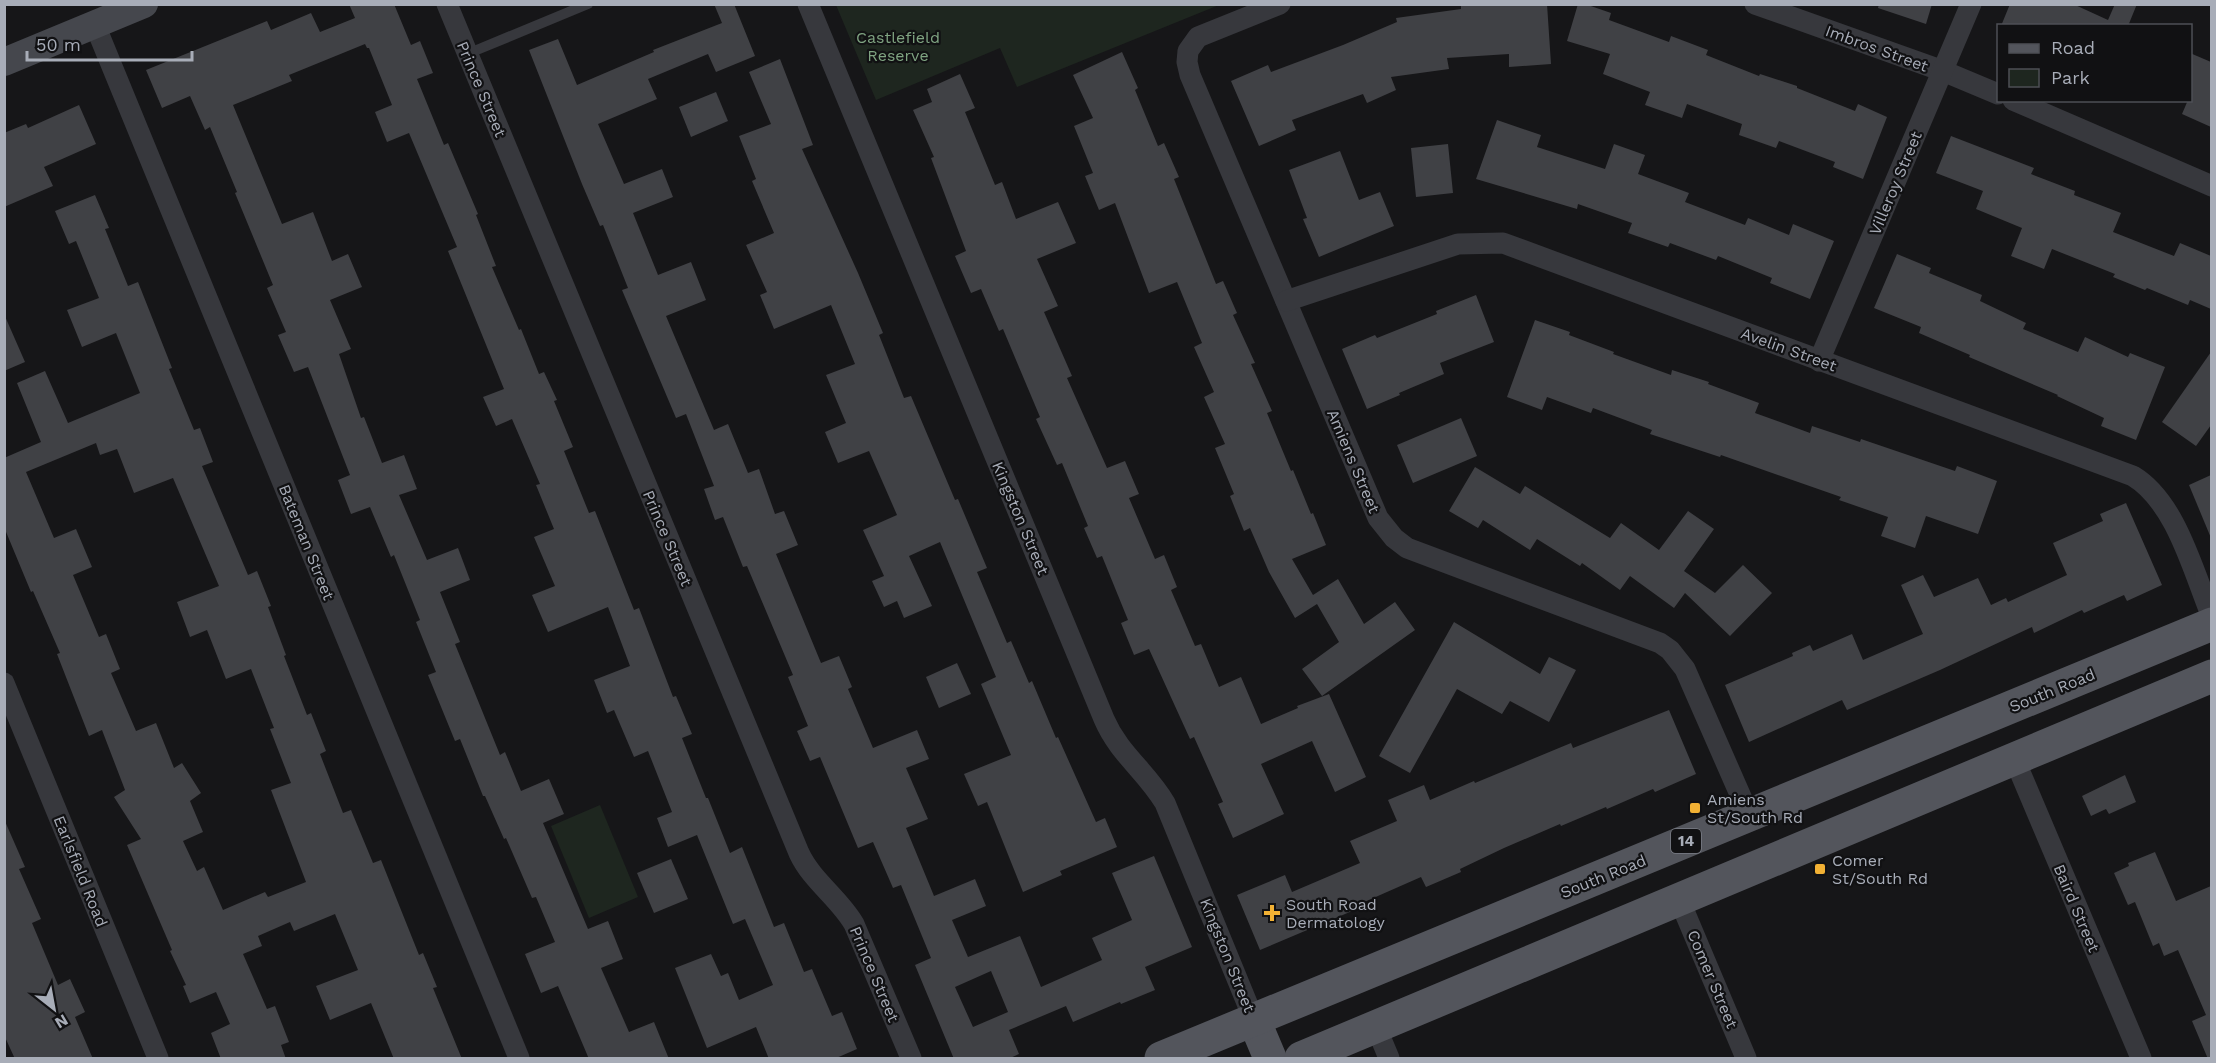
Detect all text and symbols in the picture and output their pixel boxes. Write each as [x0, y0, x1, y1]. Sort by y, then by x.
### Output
street label: Imbros Street [1823, 21, 1931, 76]
scale bar [27, 24, 192, 62]
legend [1997, 24, 2192, 102]
park label: Castlefield Reserve [856, 28, 940, 65]
text: 50 m [36, 34, 81, 55]
text: Road [2051, 37, 2095, 58]
street label: Prince Street [453, 38, 510, 140]
text: Park [2051, 67, 2090, 88]
street label: Villeroy Street [1865, 128, 1926, 238]
street label: Avelin Street [1738, 323, 1839, 376]
street label: Amiens Street [1323, 406, 1384, 516]
street label: Kingston Street [988, 459, 1053, 578]
street label: Bateman Street [275, 482, 338, 603]
street label: Prince Street [639, 487, 696, 589]
street label: South Road [2007, 665, 2098, 716]
place label: Amiens St/South Rd [1707, 790, 1803, 827]
marker: Amiens St/South Rd [1688, 801, 1702, 815]
street label: Earlsfield Road [50, 813, 112, 930]
road number: 14 [1671, 829, 1701, 853]
street label: South Road [1558, 851, 1649, 902]
place label: Comer St/South Rd [1832, 851, 1928, 888]
street label: Baird Street [2049, 861, 2104, 955]
marker: Comer St/South Rd [1813, 862, 1827, 876]
street label: Kingston Street [1196, 895, 1259, 1015]
place label: South Road Dermatology [1286, 895, 1386, 932]
marker: South Road Dermatology [1263, 904, 1281, 922]
street label: Prince Street [846, 923, 903, 1025]
street label: Comer Street [1683, 927, 1742, 1031]
north arrow [24, 979, 84, 1039]
text: N [51, 1010, 71, 1033]

